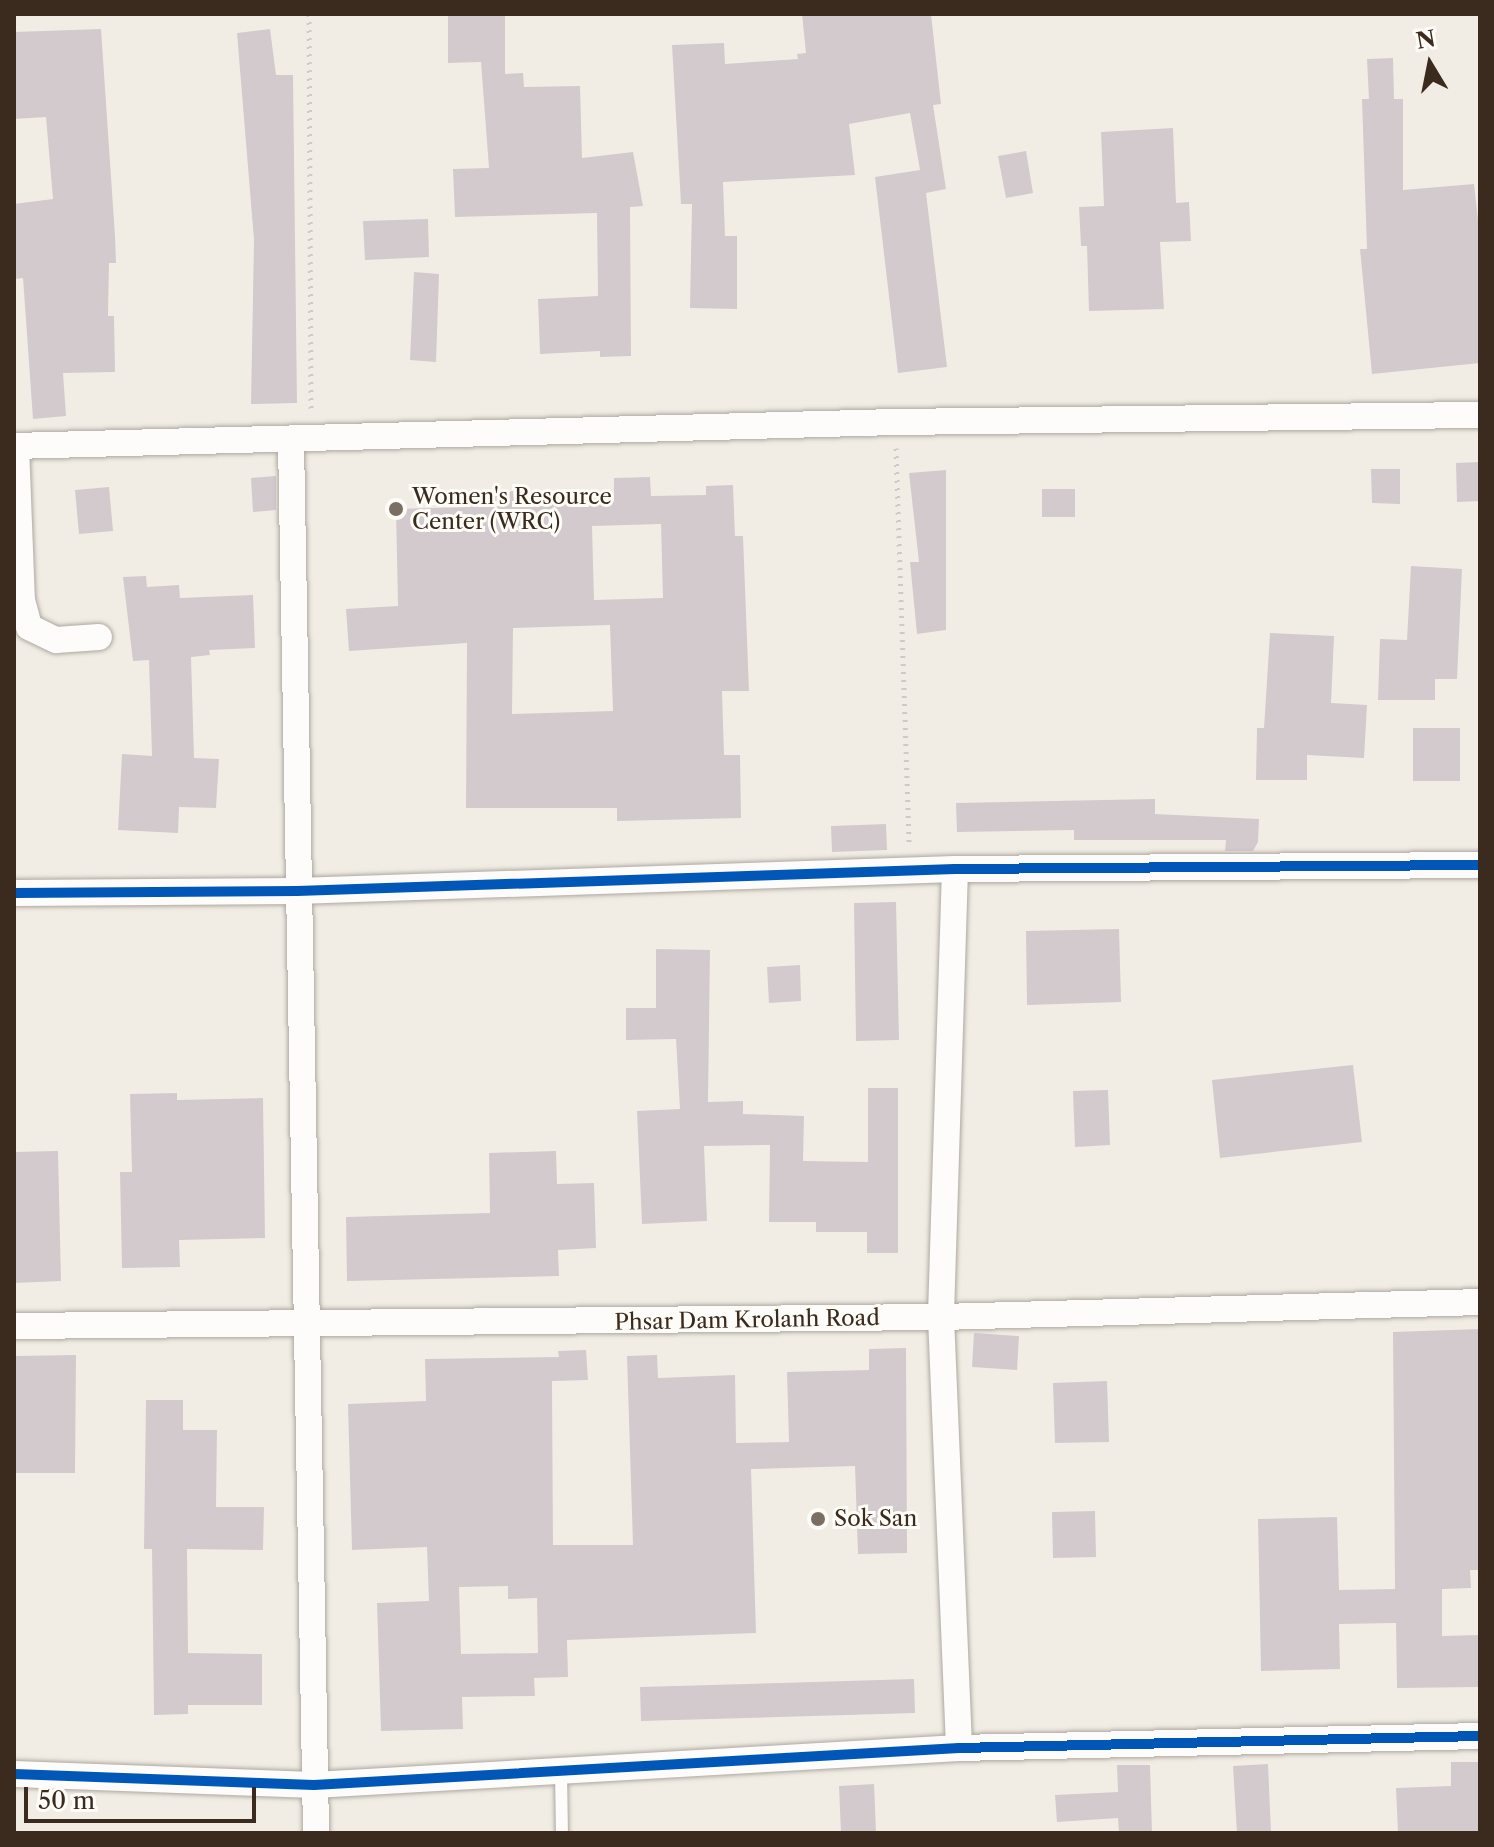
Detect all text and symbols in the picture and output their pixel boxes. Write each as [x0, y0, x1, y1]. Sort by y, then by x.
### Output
north arrow [1390, 24, 1470, 104]
text: N [1414, 25, 1438, 55]
place label: Women's Resource Center (WRC) [412, 483, 612, 534]
marker: Women's Resource Center (WRC) [387, 500, 405, 518]
street label: Phsar Dam Krolanh Road [614, 1304, 880, 1336]
place label: Sok San [834, 1506, 918, 1532]
marker: Sok San [809, 1510, 827, 1528]
scale bar [28, 1771, 260, 1821]
text: 50 m [38, 1786, 95, 1815]

